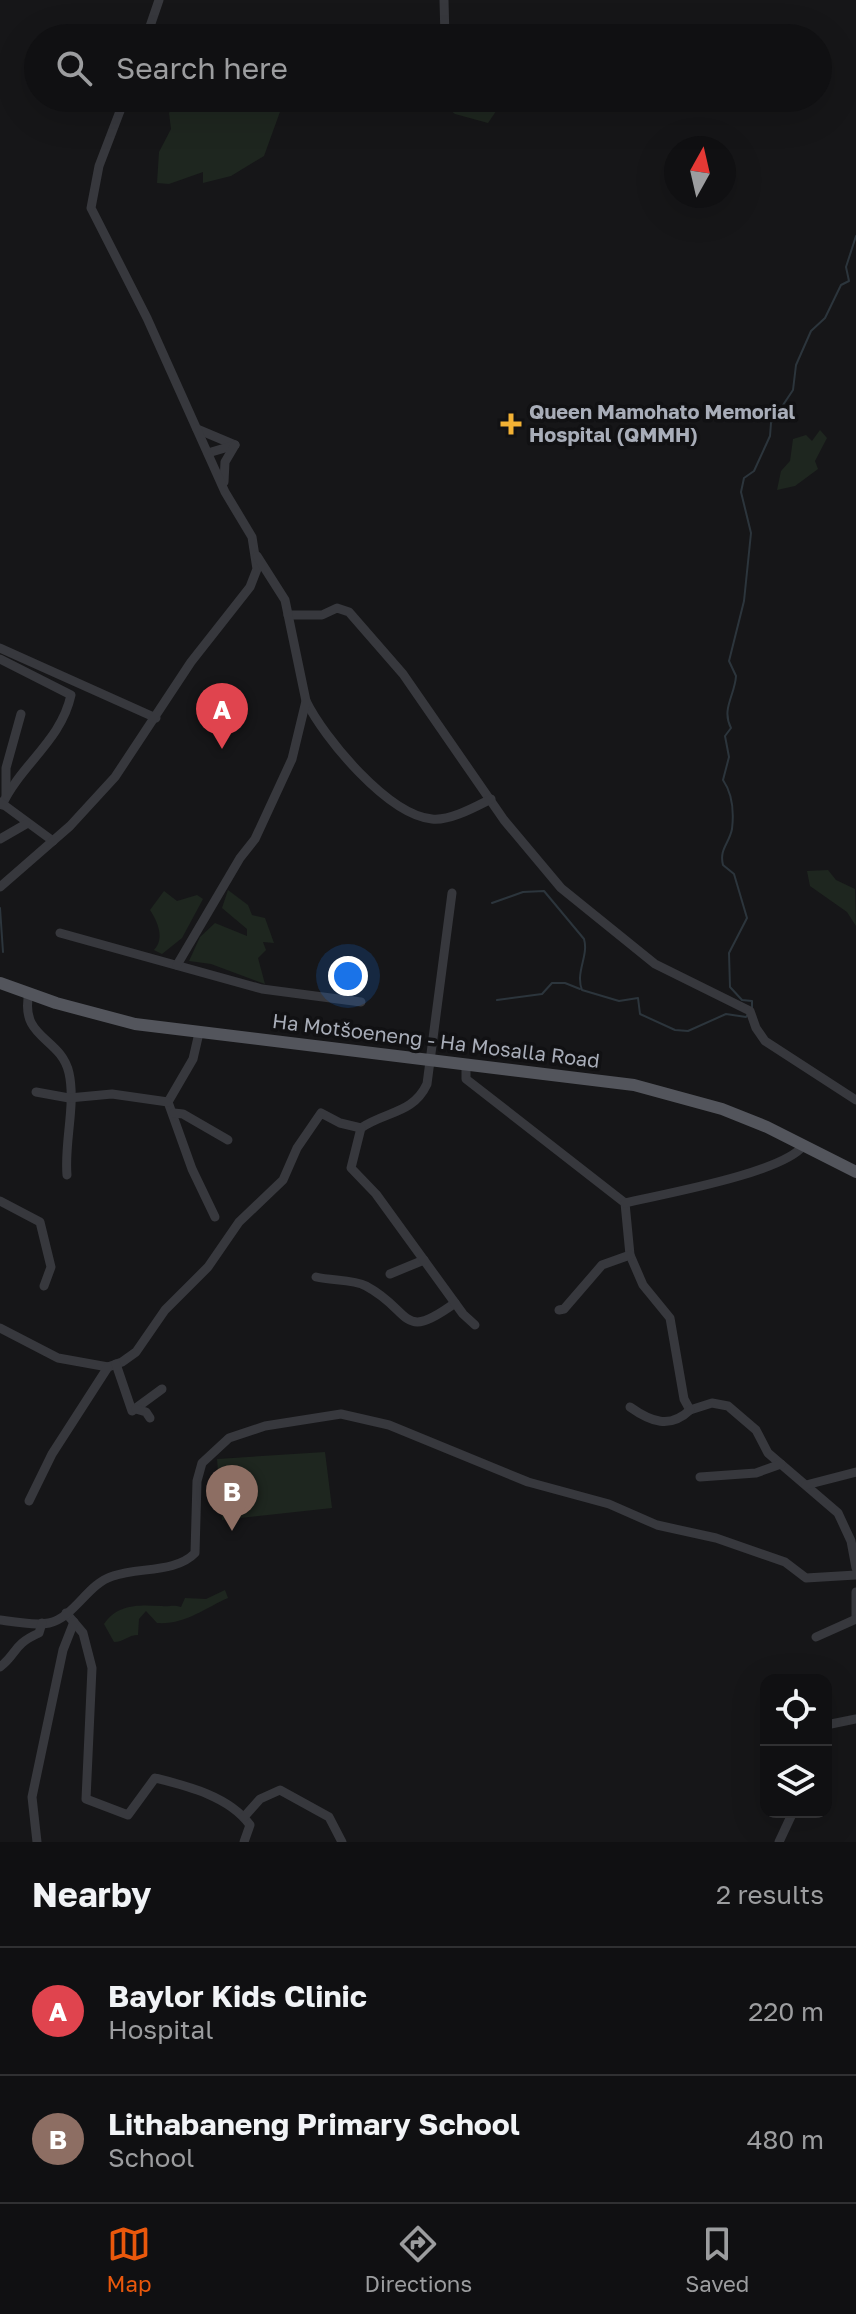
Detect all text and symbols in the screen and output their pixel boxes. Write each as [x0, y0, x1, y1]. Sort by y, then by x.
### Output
search box [24, 24, 832, 112]
icon: search [52, 46, 96, 90]
text: Search here [116, 50, 288, 86]
north arrow [664, 136, 736, 208]
place label: Queen Mamohato Memorial Hospital (QMMH) [529, 399, 796, 446]
marker: Queen Mamohato Memorial Hospital (QMMH) [500, 413, 522, 435]
pin: A [196, 683, 248, 749]
your location [328, 956, 368, 996]
street label: Ha Motšoeneng - Ha Mosalla Road [271, 1008, 601, 1072]
pin: B [206, 1465, 258, 1531]
map controls [760, 1674, 832, 1818]
button: locate [760, 1674, 832, 1746]
button: layers [760, 1746, 832, 1818]
text: Nearby [32, 1874, 152, 1914]
text: 2 results [716, 1879, 824, 1910]
text: Baylor Kids Clinic [108, 1978, 367, 2014]
text: A [49, 1996, 67, 2027]
text: 220 m [748, 1996, 824, 2027]
text: Hospital [108, 2014, 214, 2045]
text: Lithabaneng Primary School [108, 2106, 520, 2142]
text: B [49, 2124, 67, 2155]
text: 480 m [747, 2124, 824, 2155]
text: School [108, 2142, 194, 2173]
tab: Map [107, 2222, 151, 2297]
tab: Directions [365, 2222, 472, 2297]
tab: Saved [685, 2222, 749, 2297]

